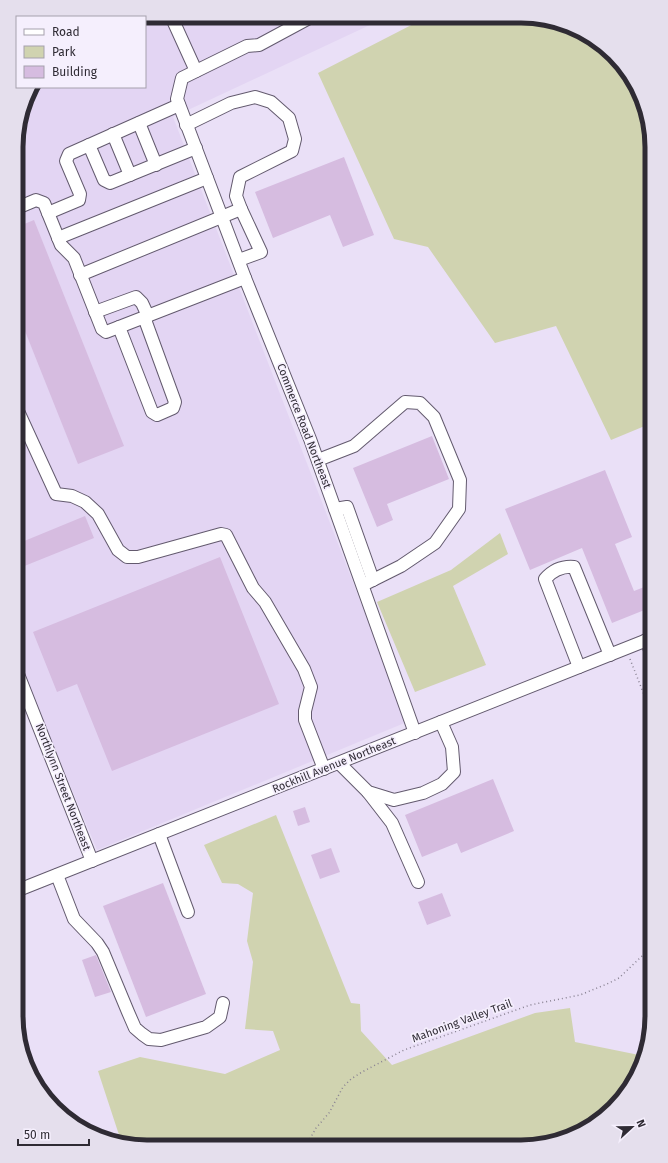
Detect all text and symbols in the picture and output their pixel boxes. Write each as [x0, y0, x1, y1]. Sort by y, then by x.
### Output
legend [16, 16, 146, 88]
text: Road [52, 25, 80, 39]
text: Park [52, 45, 76, 59]
text: Building [52, 65, 98, 79]
street label: Commerce Road Northeast [274, 362, 334, 490]
street label: Northlynn Street Northeast [33, 722, 93, 852]
street label: Rockhill Avenue Northeast [271, 734, 397, 796]
street label: Mahoning Valley Trail [410, 997, 514, 1045]
north arrow [612, 1107, 652, 1147]
text: N [633, 1118, 648, 1129]
scale bar [18, 1121, 89, 1147]
text: 50 m [24, 1128, 50, 1142]

